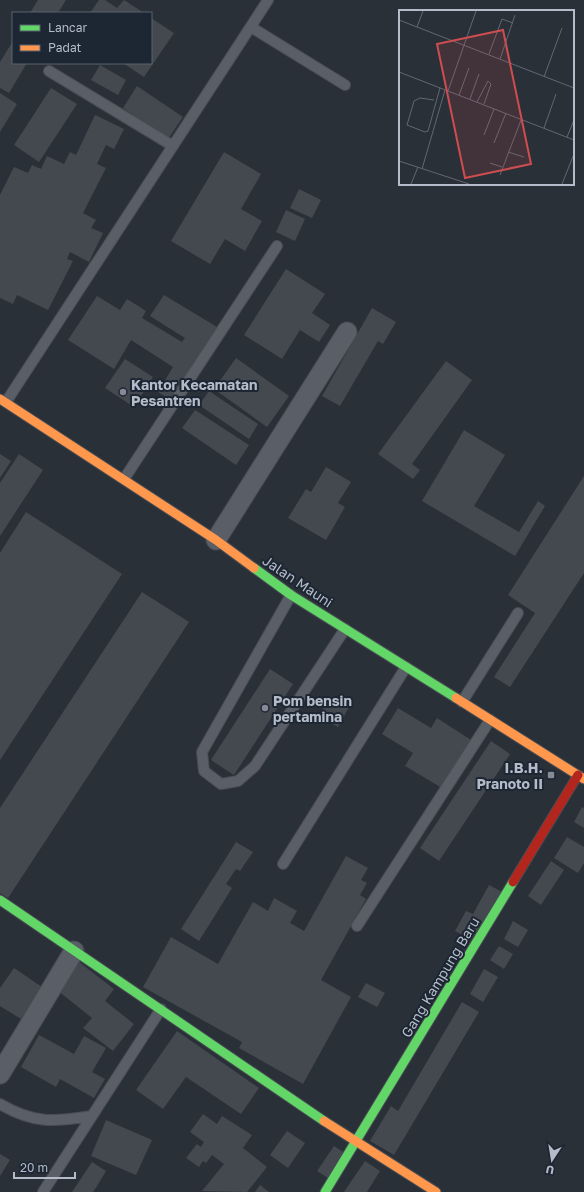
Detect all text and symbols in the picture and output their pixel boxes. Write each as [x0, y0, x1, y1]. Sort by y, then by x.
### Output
inset map [399, 10, 574, 185]
legend [12, 12, 152, 64]
text: Lancar [48, 20, 87, 35]
text: Padat [48, 40, 82, 55]
place label: Kantor Kecamatan Pesantren [131, 376, 257, 409]
marker: Kantor Kecamatan Pesantren [118, 387, 128, 397]
street label: Jalan Mauni [260, 551, 336, 611]
place label: Pom bensin pertamina [273, 692, 352, 725]
marker: Pom bensin pertamina [260, 703, 270, 713]
place label: I.B.H. Pranoto II [476, 759, 543, 792]
marker: I.B.H. Pranoto II [546, 770, 556, 780]
street label: Gang Kampung Baru [397, 914, 483, 1040]
north arrow [532, 1140, 572, 1180]
scale bar [14, 1154, 75, 1180]
text: 20 m [20, 1160, 48, 1175]
text: U [545, 1163, 555, 1177]

